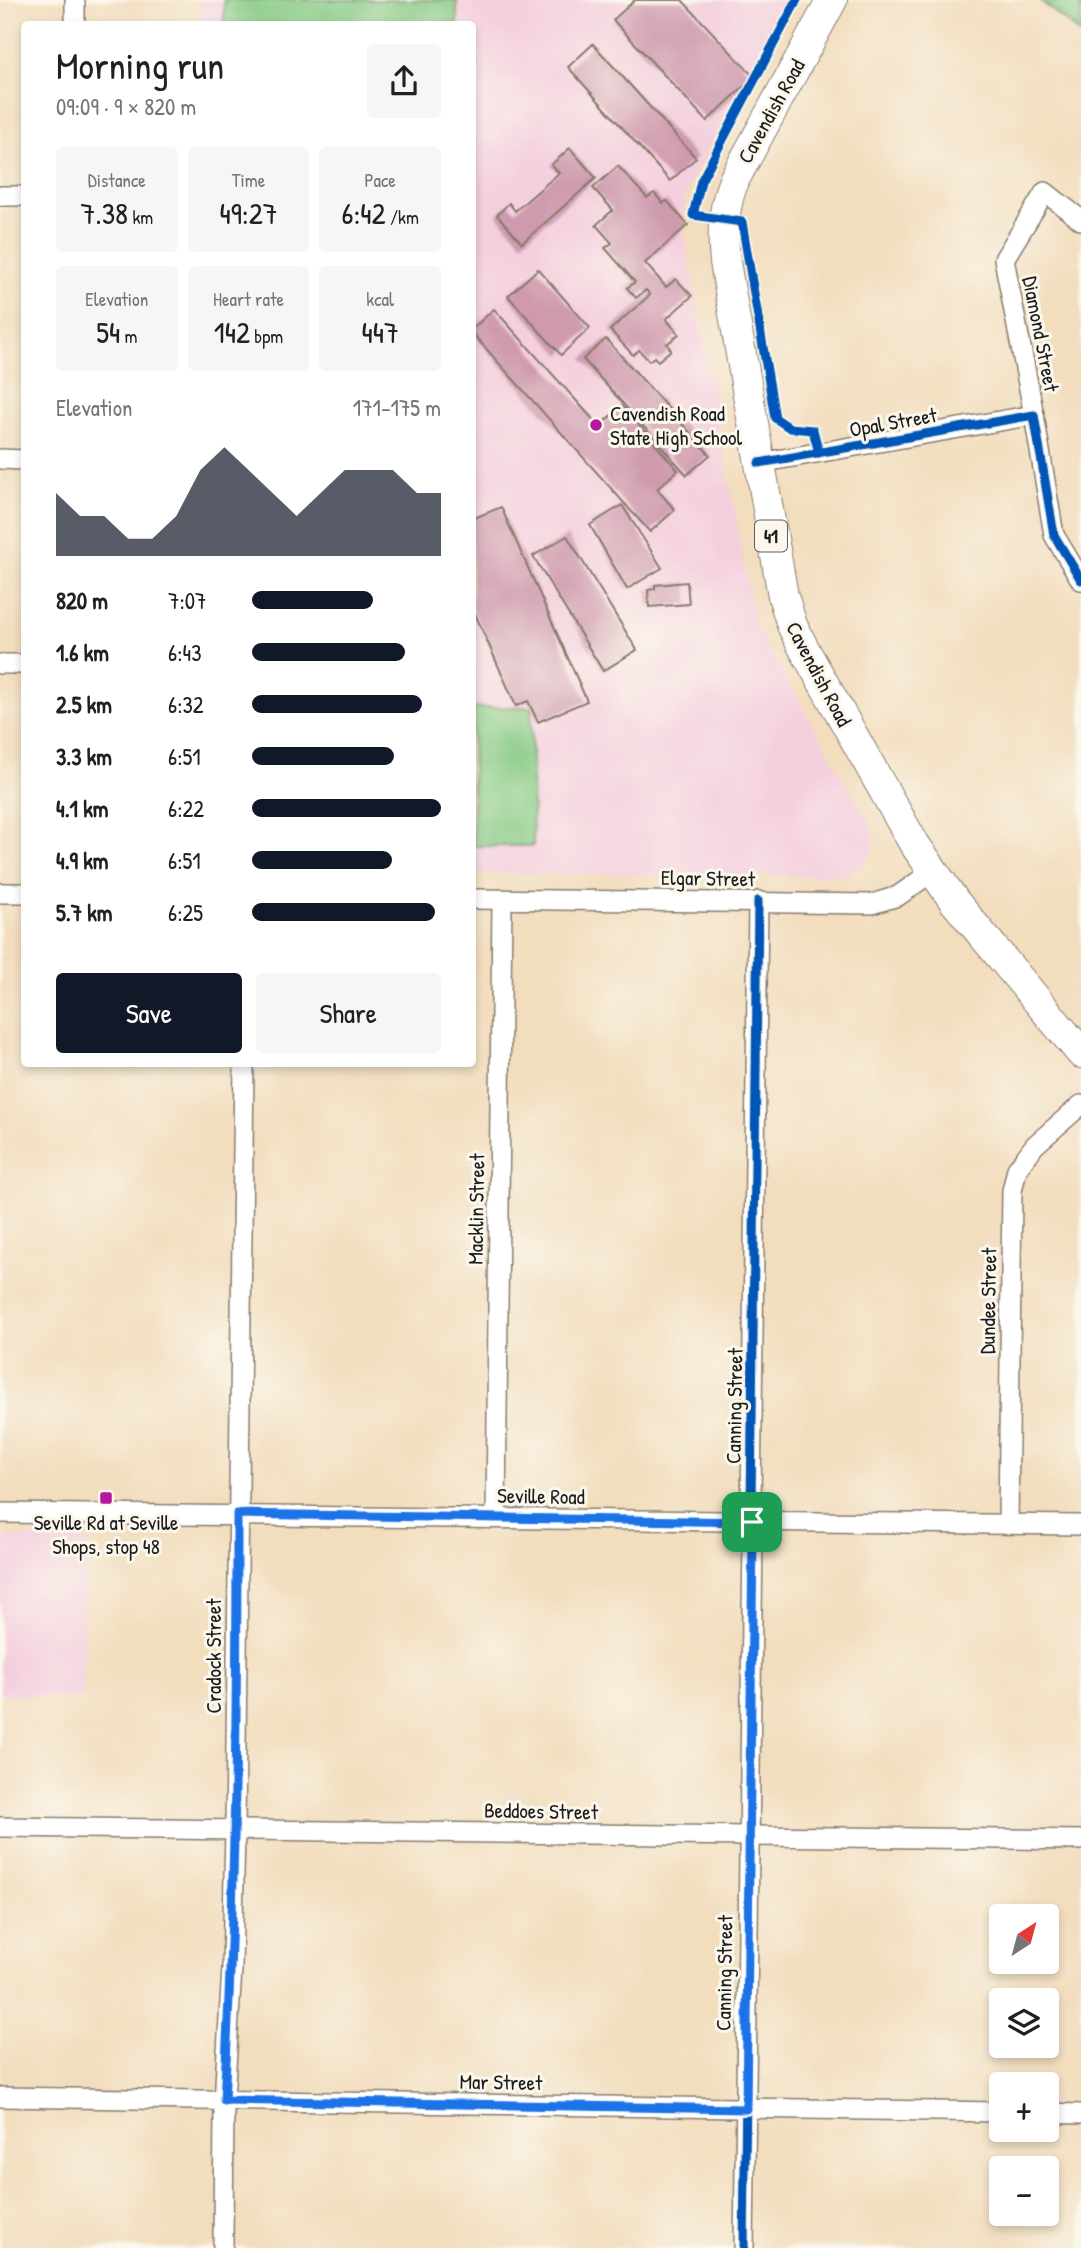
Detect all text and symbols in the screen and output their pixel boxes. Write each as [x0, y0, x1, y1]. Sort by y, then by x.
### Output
text: Morning run [56, 39, 224, 91]
button: share [367, 44, 441, 118]
street label: Cavendish Road [730, 54, 812, 168]
text: 09:09 · 9 × 820 m [56, 91, 196, 122]
text: Distance [88, 167, 146, 193]
text: Time [232, 167, 265, 193]
text: Pace [364, 167, 396, 193]
text: 7.38 [80, 193, 128, 233]
text: 49:27 [219, 193, 278, 233]
text: 6:42 [341, 193, 386, 233]
text: km [128, 204, 153, 230]
text: /km [386, 204, 419, 230]
street label: Diamond Street [1016, 274, 1067, 395]
text: Elevation [85, 286, 148, 312]
text: Heart rate [213, 286, 284, 312]
text: kcal [366, 286, 394, 312]
text: 54 [96, 312, 120, 352]
text: 142 [214, 312, 250, 352]
text: 447 [361, 312, 399, 352]
text: m [120, 323, 137, 349]
text: bpm [250, 323, 283, 349]
text: Elevation [56, 392, 132, 423]
text: 171–175 m [353, 392, 441, 423]
place label: Cavendish Road State High School [610, 399, 743, 452]
street label: Opal Street [847, 400, 940, 444]
marker: Cavendish Road State High School [588, 417, 604, 433]
road number: 41 [755, 520, 787, 552]
text: 820 m [56, 585, 108, 616]
text: 7:07 [168, 585, 206, 616]
street label: Cavendish Road [779, 616, 859, 732]
text: 1.6 km [56, 637, 109, 668]
text: 6:43 [168, 637, 201, 668]
text: 2.5 km [56, 689, 112, 720]
text: 6:32 [168, 689, 204, 720]
text: 3.3 km [56, 741, 112, 772]
text: 6:51 [168, 741, 201, 772]
text: 4.1 km [56, 793, 108, 824]
text: 6:22 [168, 793, 204, 824]
text: 4.9 km [56, 845, 108, 876]
text: 6:51 [168, 845, 201, 876]
street label: Elgar Street [661, 863, 756, 893]
text: 5.7 km [56, 897, 113, 928]
text: 6:25 [168, 897, 203, 928]
button: Save [56, 973, 242, 1053]
button: Share [256, 973, 441, 1053]
street label: Macklin Street [461, 1152, 491, 1265]
street label: Dundee Street [973, 1247, 1003, 1354]
street label: Canning Street [718, 1347, 750, 1464]
street label: Seville Road [497, 1481, 585, 1511]
marker: Seville Rd at Seville Shops, stop 48 [98, 1490, 114, 1506]
pin [722, 1492, 782, 1552]
icon: arrive [733, 1503, 771, 1541]
place label: Seville Rd at Seville Shops, stop 48 [34, 1508, 178, 1561]
street label: Cradock Street [199, 1598, 228, 1714]
street label: Beddoes Street [484, 1796, 599, 1827]
north arrow [989, 1904, 1059, 1974]
map controls [989, 1904, 1059, 2226]
street label: Canning Street [708, 1914, 740, 2031]
button: layers [989, 1988, 1059, 2058]
street label: Mar Street [459, 2067, 543, 2097]
button: + [989, 2072, 1059, 2142]
button: − [989, 2156, 1059, 2226]

